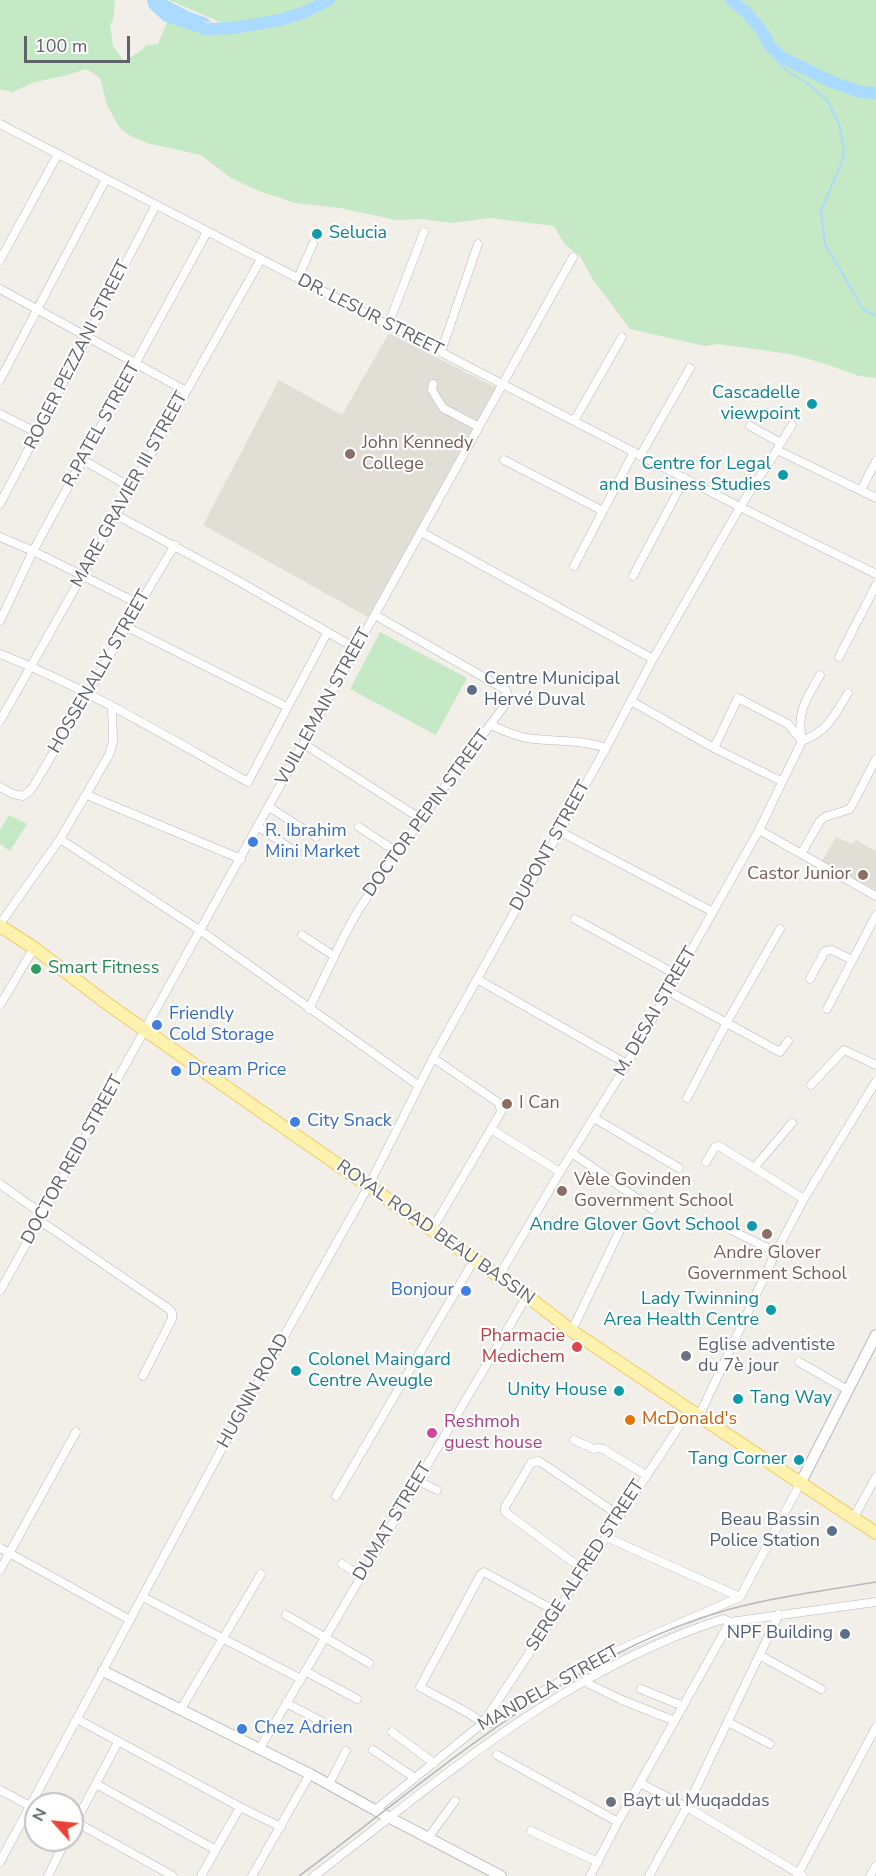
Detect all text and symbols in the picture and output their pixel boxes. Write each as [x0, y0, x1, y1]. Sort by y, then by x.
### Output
scale bar [27, 24, 134, 62]
text: 100 m [35, 34, 87, 58]
place label: Selucia [329, 223, 387, 245]
marker: Selucia [310, 227, 324, 241]
street label: ROGER PEZZANI STREET [21, 257, 135, 453]
street label: DR. LESUR STREET [294, 270, 446, 362]
street label: R.PATEL STREET [59, 359, 145, 491]
place label: Cascadelle viewpoint [712, 383, 800, 426]
street label: MARE GRAVIER III STREET [67, 388, 193, 592]
marker: Cascadelle viewpoint [805, 397, 819, 411]
place label: John Kennedy College [362, 433, 473, 476]
marker: John Kennedy College [343, 447, 357, 461]
place label: Centre for Legal and Business Studies [599, 454, 771, 496]
marker: Centre for Legal and Business Studies [776, 468, 790, 482]
street label: HOSSENALLY STREET [44, 587, 156, 757]
street label: VUILLEMAIN STREET [272, 625, 376, 789]
place label: Centre Municipal Hervé Duval [484, 669, 620, 712]
marker: Centre Municipal Hervé Duval [465, 683, 479, 697]
street label: DOCTOR PEPIN STREET [359, 726, 495, 902]
street label: DUPONT STREET [506, 777, 596, 915]
place label: R. Ibrahim Mini Market [265, 821, 360, 864]
marker: R. Ibrahim Mini Market [246, 835, 260, 849]
place label: Castor Junior [747, 864, 851, 886]
marker: Castor Junior [856, 868, 870, 882]
street label: M. DESAI STREET [610, 943, 702, 1081]
place label: Smart Fitness [48, 958, 159, 980]
marker: Smart Fitness [29, 962, 43, 976]
place label: Friendly Cold Storage [169, 1004, 274, 1046]
marker: Friendly Cold Storage [150, 1018, 164, 1032]
place label: Dream Price [188, 1060, 286, 1082]
marker: Dream Price [169, 1064, 183, 1078]
street label: DOCTOR REID STREET [17, 1072, 129, 1248]
place label: I Can [519, 1093, 560, 1115]
marker: I Can [500, 1097, 514, 1111]
place label: City Snack [307, 1111, 392, 1133]
marker: City Snack [288, 1115, 302, 1129]
street label: ROYAL ROAD BEAU BASSIN [332, 1156, 538, 1310]
place label: Vèle Govinden Government School [574, 1170, 733, 1212]
marker: Vèle Govinden Government School [555, 1184, 569, 1198]
place label: Andre Glover Govt School [529, 1215, 740, 1237]
marker: Andre Glover Govt School [745, 1219, 759, 1233]
marker: Andre Glover Government School [760, 1227, 774, 1241]
place label: Andre Glover Government School [687, 1243, 847, 1286]
place label: Bonjour [391, 1280, 454, 1302]
marker: Bonjour [459, 1284, 473, 1298]
place label: Lady Twinning Area Health Centre [603, 1289, 759, 1332]
marker: Lady Twinning Area Health Centre [764, 1303, 778, 1317]
place label: Pharmacie Medichem [480, 1326, 565, 1368]
street label: HUGNIN ROAD [214, 1330, 294, 1452]
place label: Eglise adventiste du 7è jour [698, 1335, 835, 1378]
marker: Pharmacie Medichem [570, 1340, 584, 1354]
marker: Eglise adventiste du 7è jour [679, 1349, 693, 1363]
place label: Colonel Maingard Centre Aveugle [308, 1350, 451, 1392]
marker: Colonel Maingard Centre Aveugle [289, 1364, 303, 1378]
place label: Unity House [507, 1380, 607, 1402]
marker: Unity House [612, 1384, 626, 1398]
place label: Tang Way [750, 1388, 832, 1410]
marker: Tang Way [731, 1392, 745, 1406]
place label: McDonald's [642, 1409, 737, 1431]
place label: Reshmoh guest house [444, 1412, 542, 1454]
marker: McDonald's [623, 1413, 637, 1427]
marker: Reshmoh guest house [425, 1426, 439, 1440]
place label: Tang Corner [688, 1449, 787, 1471]
marker: Tang Corner [792, 1453, 806, 1467]
street label: DUMAT STREET [349, 1459, 437, 1585]
street label: SERGE ALFRED STREET [522, 1476, 650, 1656]
place label: Beau Bassin Police Station [710, 1510, 820, 1552]
marker: Beau Bassin Police Station [825, 1524, 839, 1538]
place label: NPF Building [727, 1623, 833, 1645]
marker: NPF Building [838, 1627, 852, 1641]
street label: MANDELA STREET [475, 1641, 623, 1737]
place label: Chez Adrien [254, 1718, 353, 1740]
marker: Chez Adrien [235, 1722, 249, 1736]
place label: Bayt ul Muqaddas [623, 1791, 770, 1813]
north arrow [24, 1792, 84, 1852]
marker: Bayt ul Muqaddas [604, 1795, 618, 1809]
text: N [27, 1804, 52, 1825]

